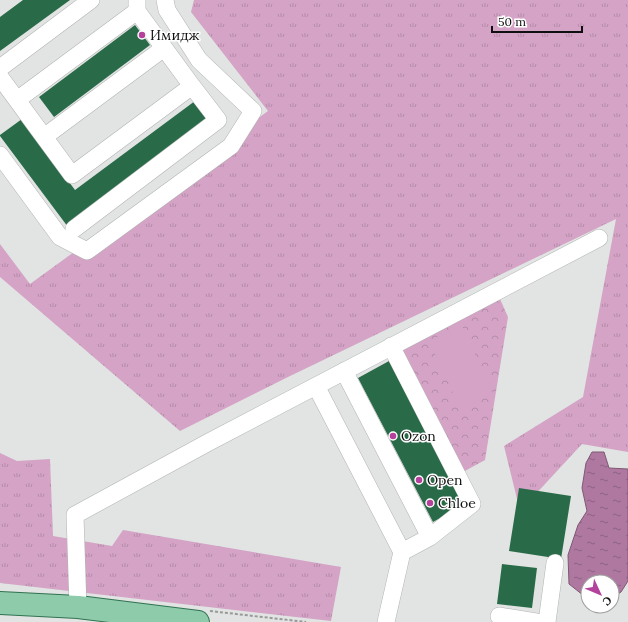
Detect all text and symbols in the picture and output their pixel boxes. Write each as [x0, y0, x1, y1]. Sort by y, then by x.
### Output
scale bar [492, 8, 582, 34]
text: 50 m [498, 14, 526, 29]
place label: Имидж [150, 26, 199, 44]
marker: Имидж [137, 30, 147, 40]
place label: Ozon [401, 427, 436, 445]
marker: Ozon [388, 431, 398, 441]
place label: Open [427, 471, 463, 489]
marker: Open [414, 475, 424, 485]
place label: Chloe [438, 494, 476, 512]
marker: Chloe [425, 498, 435, 508]
north arrow [580, 574, 620, 614]
text: С [599, 593, 615, 609]

